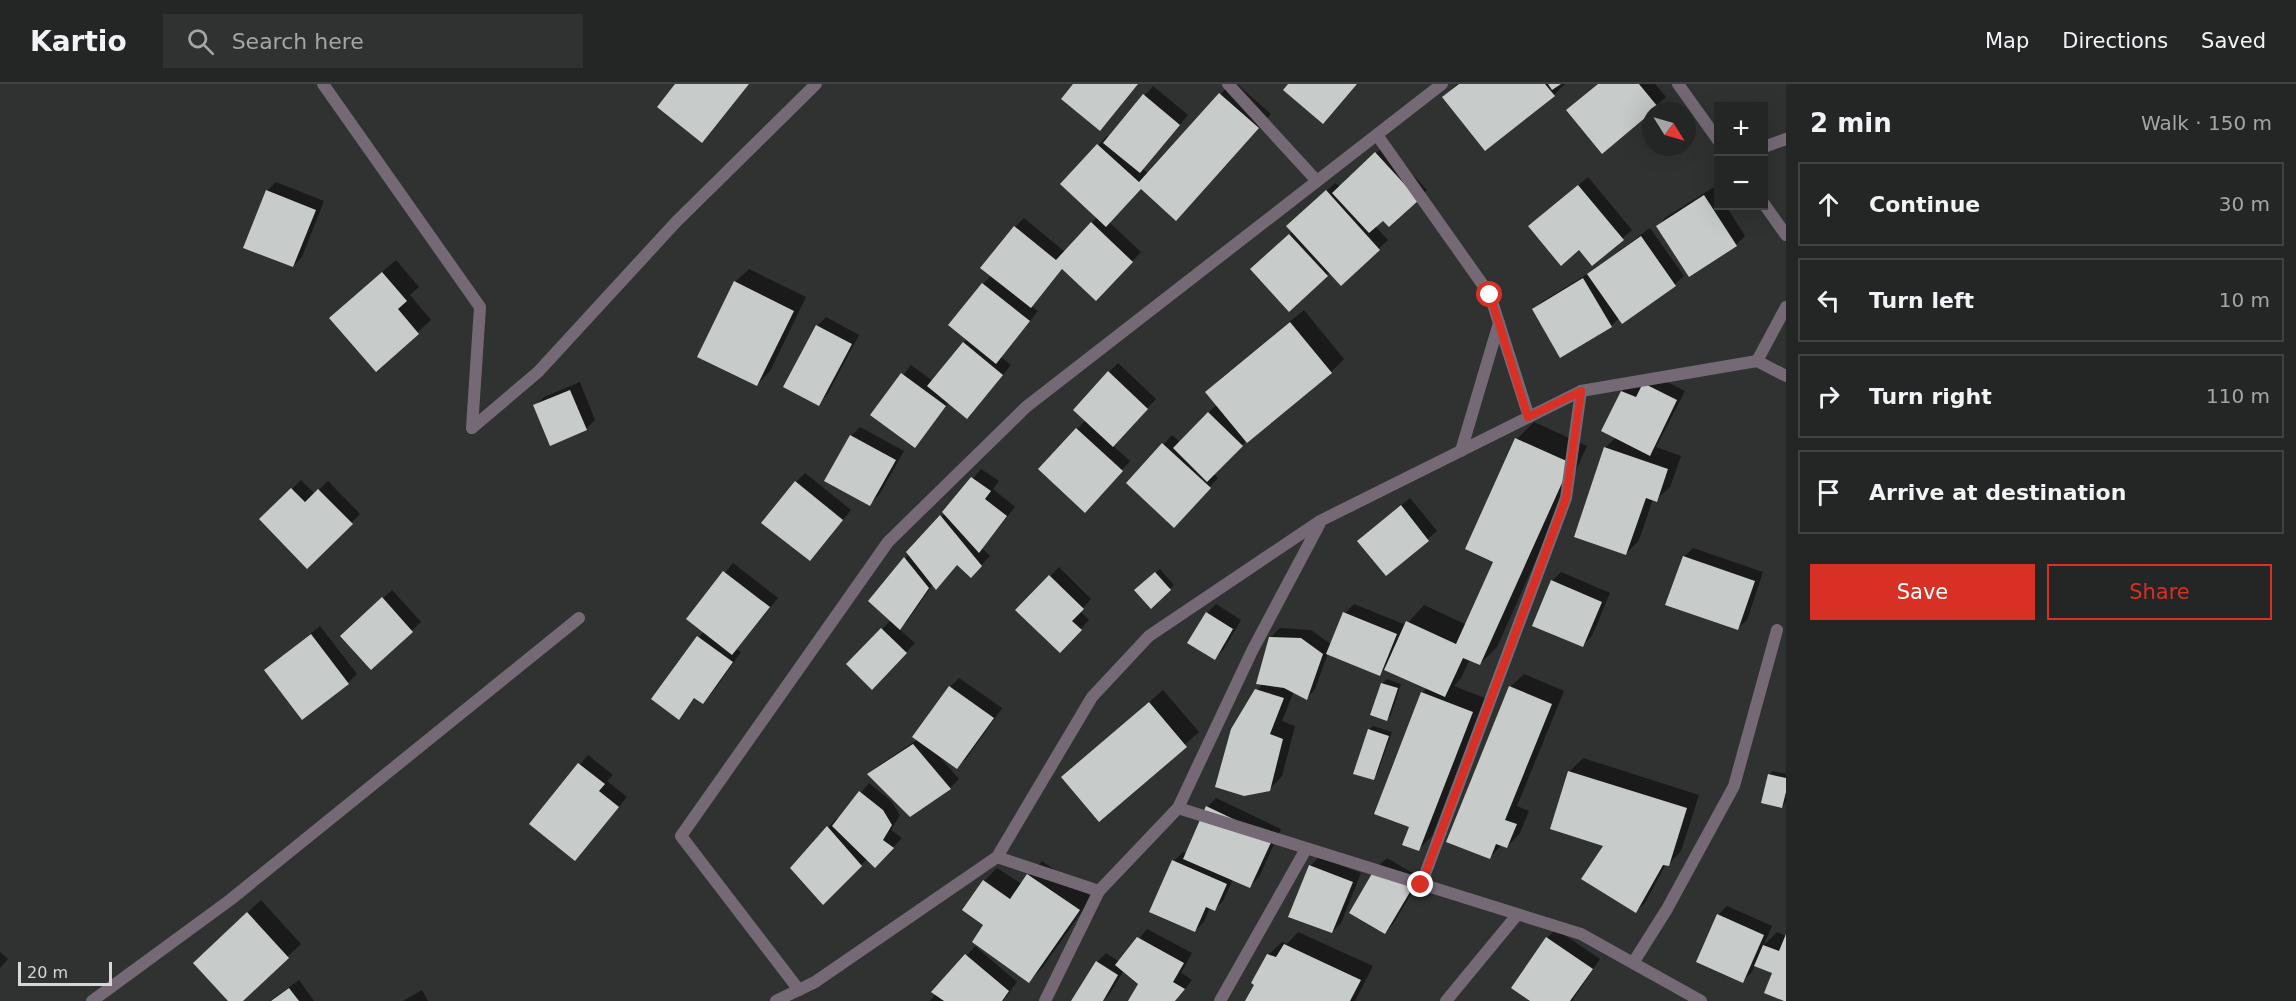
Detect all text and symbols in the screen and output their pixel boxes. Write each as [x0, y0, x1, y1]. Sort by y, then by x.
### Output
search box [163, 14, 583, 68]
text: Kartio [30, 25, 127, 58]
icon: search [184, 25, 217, 58]
text: Search here [232, 29, 364, 54]
text: Map [1985, 29, 2029, 53]
text: Directions [2062, 29, 2168, 53]
text: Saved [2201, 29, 2266, 53]
north arrow [1642, 102, 1696, 156]
map controls [1714, 102, 1768, 210]
button: + [1714, 102, 1768, 156]
text: 2 min [1810, 108, 1892, 138]
text: Walk · 150 m [2141, 111, 2272, 135]
button: − [1714, 156, 1768, 210]
icon: ahead [1812, 188, 1845, 221]
text: Continue [1869, 192, 1980, 217]
text: 30 m [2219, 192, 2270, 216]
route start [1476, 281, 1502, 307]
icon: left [1812, 284, 1845, 317]
text: Turn left [1869, 288, 1974, 313]
text: 10 m [2219, 288, 2270, 312]
icon: right [1812, 380, 1845, 413]
text: Turn right [1869, 384, 1992, 409]
text: 110 m [2206, 384, 2270, 408]
icon: arrive [1812, 476, 1845, 509]
text: Arrive at destination [1869, 480, 2126, 505]
button: Save [1810, 564, 2035, 620]
button: Share [2047, 564, 2272, 620]
route end [1407, 871, 1433, 897]
scale bar [18, 959, 112, 986]
text: 20 m [27, 963, 68, 982]

